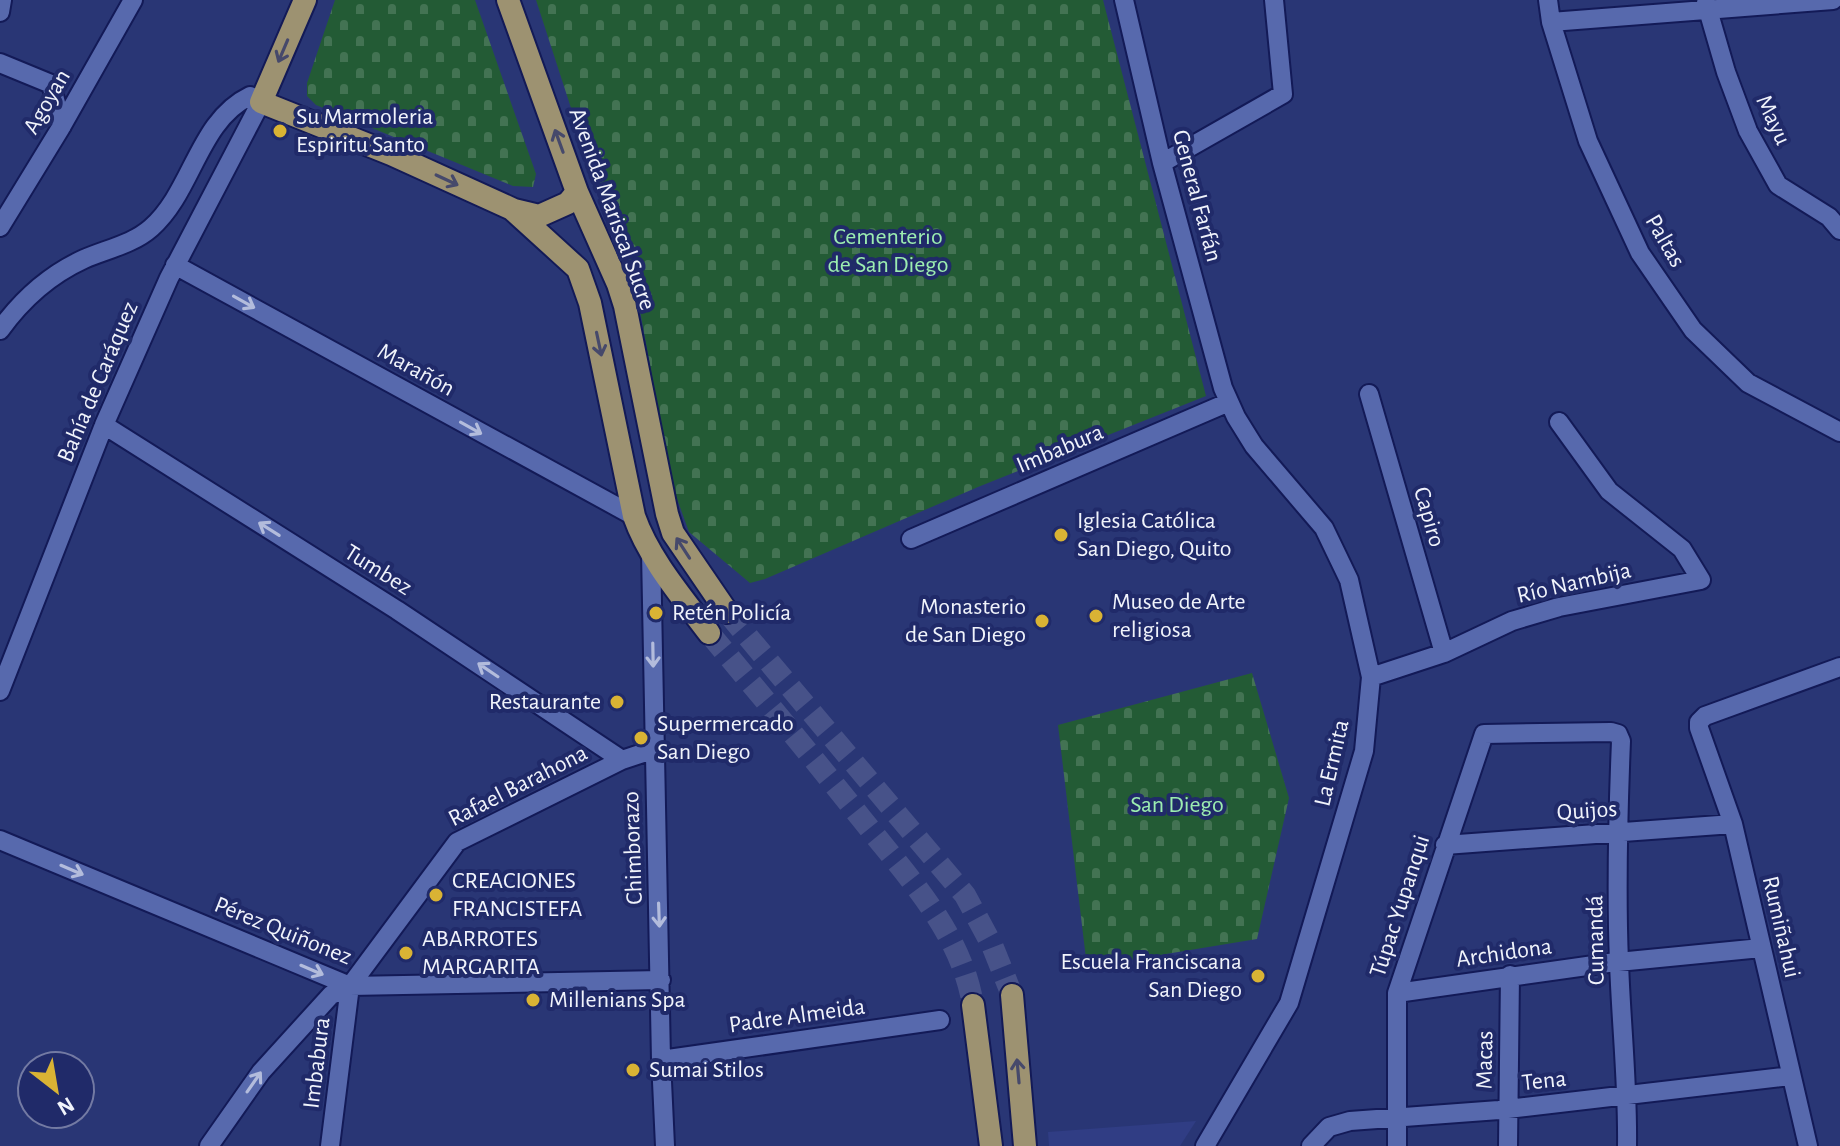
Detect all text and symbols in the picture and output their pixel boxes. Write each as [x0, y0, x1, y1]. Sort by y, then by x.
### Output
one-way arrow [274, 38, 289, 63]
street label: Agoyan [19, 66, 75, 138]
street label: Mayu [1751, 91, 1795, 149]
place label: Su Marmoleria Espiritu Santo [296, 105, 433, 157]
street label: Avenida Mariscal Sucre [564, 105, 660, 313]
marker: Su Marmoleria Espiritu Santo [271, 122, 289, 140]
street label: General Farfán [1168, 127, 1226, 265]
one-way arrow [550, 129, 565, 154]
one-way arrow [435, 173, 459, 188]
street label: Paltas [1640, 211, 1690, 271]
park label: Cementerio de San Diego [827, 225, 949, 277]
one-way arrow [232, 295, 255, 311]
street label: Bahía de Caráquez [53, 298, 143, 466]
one-way arrow [592, 331, 607, 356]
street label: Marañón [373, 339, 459, 401]
street label: Imbabura [1013, 420, 1107, 478]
one-way arrow [459, 421, 483, 436]
street label: Capiro [1409, 484, 1449, 550]
place label: Iglesia Católica San Diego, Quito [1077, 509, 1231, 561]
one-way arrow [259, 521, 281, 538]
marker: Iglesia Católica San Diego, Quito [1052, 526, 1070, 544]
one-way arrow [674, 537, 690, 560]
street label: Tumbez [340, 540, 416, 600]
street label: Río Nambija [1515, 558, 1633, 608]
place label: Museo de Arte religiosa [1112, 590, 1246, 642]
place label: Monasterio de San Diego [905, 595, 1026, 647]
place label: Retén Policía [672, 601, 791, 625]
marker: Retén Policía [647, 604, 665, 622]
marker: Museo de Arte religiosa [1087, 607, 1105, 625]
marker: Monasterio de San Diego [1033, 612, 1051, 630]
one-way arrow [645, 641, 661, 668]
one-way arrow [477, 662, 499, 679]
place label: Restaurante [489, 690, 601, 714]
marker: Restaurante [608, 693, 626, 711]
place label: Supermercado San Diego [657, 712, 794, 764]
street label: La Ermita [1310, 717, 1354, 809]
marker: Supermercado San Diego [632, 729, 650, 747]
street label: Rafael Barahona [445, 741, 591, 831]
street label: Chimborazo [619, 791, 647, 905]
park label: San Diego [1130, 793, 1224, 817]
street label: Quijos [1556, 797, 1618, 825]
street label: Túpac Yupanqui [1366, 832, 1434, 980]
one-way arrow [59, 864, 84, 878]
place label: CREACIONES FRANCISTEFA [452, 869, 583, 921]
street label: Rumiñahui [1758, 874, 1804, 980]
marker: CREACIONES FRANCISTEFA [427, 886, 445, 904]
street label: Pérez Quiñonez [211, 893, 355, 969]
street label: Cumandá [1583, 895, 1609, 985]
one-way arrow [652, 901, 667, 928]
place label: ABARROTES MARGARITA [422, 927, 540, 979]
street label: Archidona [1455, 934, 1553, 972]
marker: ABARROTES MARGARITA [397, 944, 415, 962]
place label: Escuela Franciscana San Diego [1061, 950, 1242, 1002]
one-way arrow [299, 963, 324, 978]
marker: Escuela Franciscana San Diego [1249, 967, 1267, 985]
place label: Millenians Spa [549, 988, 686, 1012]
marker: Millenians Spa [524, 991, 542, 1009]
street label: Padre Almeida [727, 995, 867, 1037]
street label: Imbabura [299, 1016, 335, 1110]
street label: Macas [1472, 1030, 1498, 1090]
north arrow [16, 1050, 96, 1130]
place label: Sumai Stilos [649, 1058, 764, 1082]
one-way arrow [1011, 1058, 1026, 1085]
marker: Sumai Stilos [624, 1061, 642, 1079]
street label: Tena [1521, 1067, 1567, 1095]
one-way arrow [246, 1072, 262, 1094]
text: N [54, 1093, 78, 1120]

